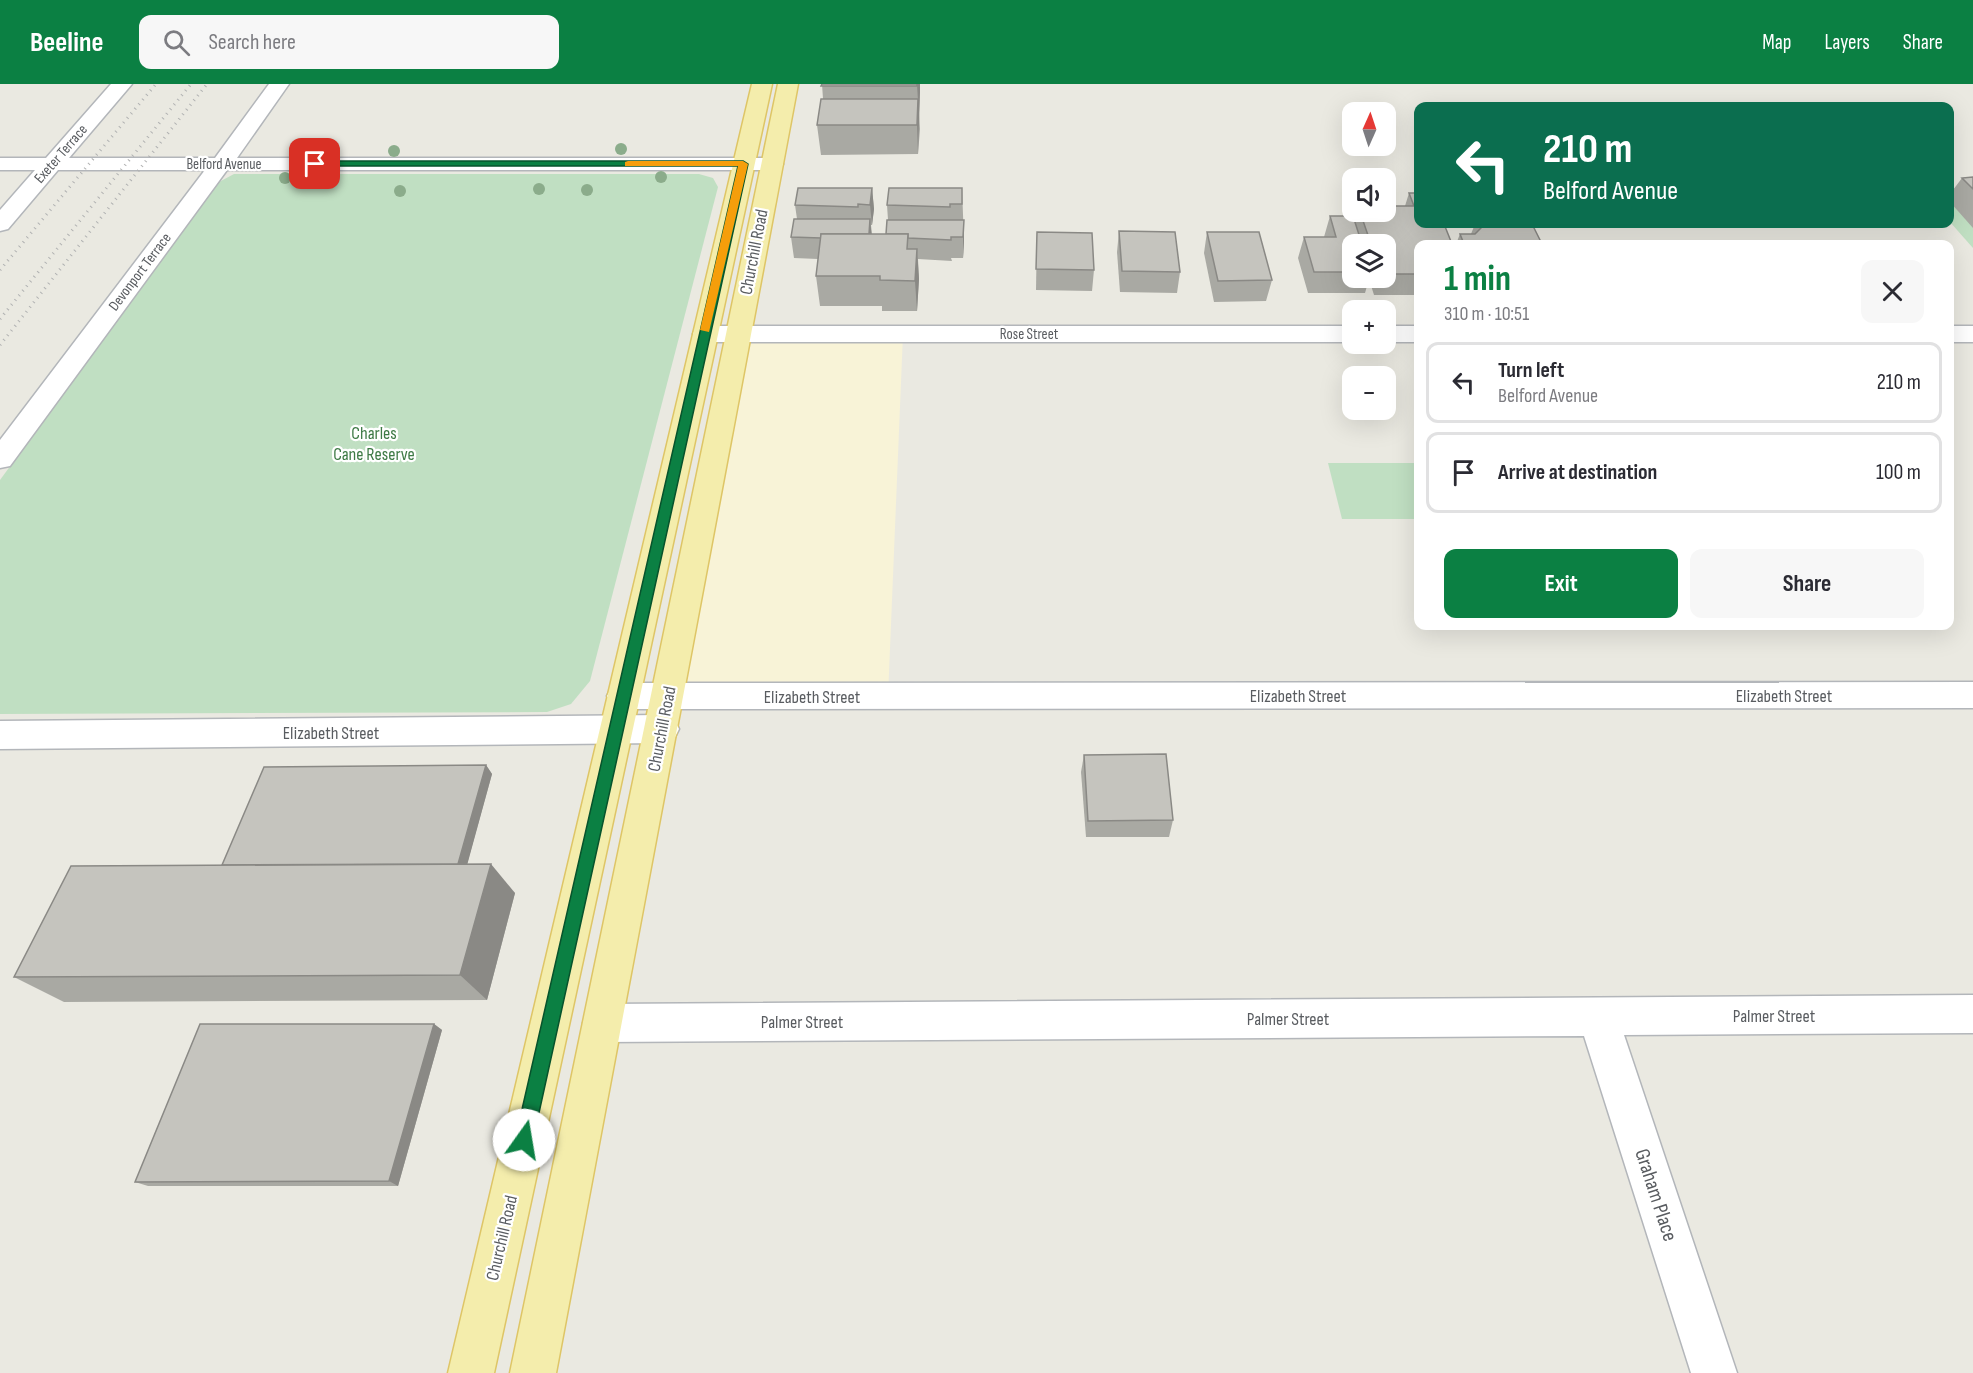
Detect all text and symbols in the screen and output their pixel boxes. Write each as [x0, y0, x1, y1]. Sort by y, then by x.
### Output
search box [139, 15, 559, 69]
text: Beeline [30, 26, 103, 59]
icon: search [160, 26, 193, 59]
text: Search here [208, 29, 296, 56]
text: Map [1762, 30, 1791, 55]
text: Layers [1824, 30, 1870, 55]
text: Share [1903, 30, 1943, 55]
north arrow [1342, 102, 1396, 156]
map controls [1342, 102, 1396, 420]
street label: Exeter Terrace [30, 121, 92, 187]
text: 210 m [1543, 124, 1632, 175]
icon: left [1444, 126, 1522, 204]
pin [289, 138, 340, 189]
icon: arrive [298, 147, 331, 180]
street label: Belford Avenue [186, 155, 262, 174]
button: sound [1342, 168, 1396, 222]
text: Belford Avenue [1543, 175, 1678, 207]
street label: Churchill Road [735, 207, 773, 297]
street label: Devonport Terrace [104, 229, 176, 315]
button: layers [1342, 234, 1396, 288]
text: 1 min [1444, 258, 1511, 301]
button: close [1861, 260, 1924, 323]
button: + [1342, 300, 1396, 354]
text: 310 m · 10:51 [1444, 302, 1529, 326]
street label: Rose Street [1000, 325, 1059, 344]
text: Turn left [1498, 357, 1564, 384]
button: − [1342, 366, 1396, 420]
icon: left [1447, 366, 1480, 399]
text: 210 m [1877, 369, 1921, 396]
text: Belford Avenue [1498, 384, 1598, 408]
park label: Charles Cane Reserve [333, 423, 415, 465]
icon: arrive [1447, 456, 1480, 489]
text: Arrive at destination [1498, 459, 1657, 486]
text: 100 m [1876, 459, 1921, 486]
button: Exit [1444, 549, 1678, 618]
button: Share [1690, 549, 1924, 618]
street label: Churchill Road [643, 684, 681, 774]
street label: Elizabeth Street [1250, 686, 1347, 707]
street label: Elizabeth Street [1736, 686, 1833, 707]
street label: Elizabeth Street [764, 687, 861, 708]
street label: Elizabeth Street [283, 723, 380, 744]
street label: Palmer Street [1733, 1006, 1816, 1027]
street label: Palmer Street [1247, 1009, 1330, 1030]
street label: Palmer Street [761, 1012, 844, 1033]
position arrow [492, 1108, 556, 1172]
street label: Graham Place [1629, 1146, 1683, 1244]
street label: Churchill Road [482, 1193, 522, 1283]

